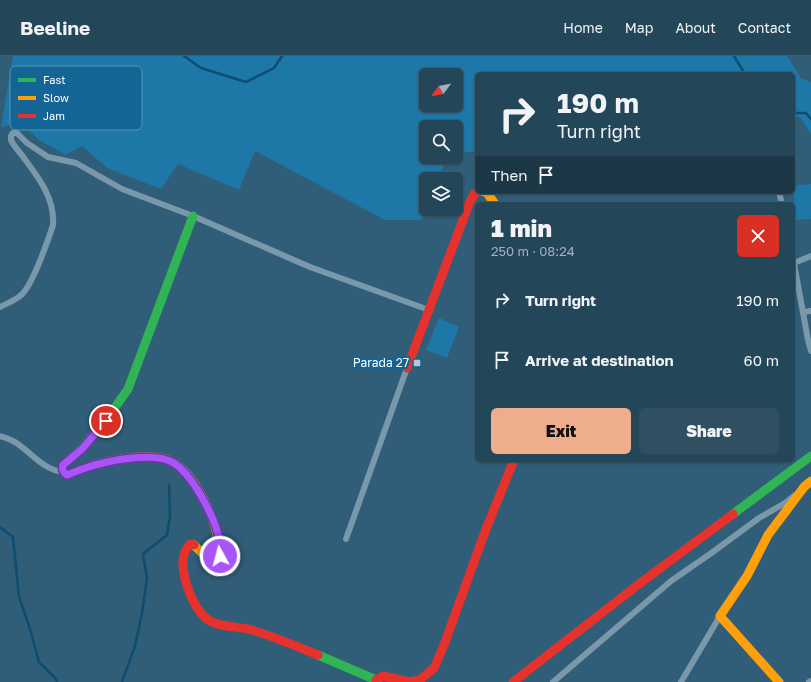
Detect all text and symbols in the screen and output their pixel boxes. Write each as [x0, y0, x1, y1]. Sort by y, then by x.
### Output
text: Beeline [20, 16, 90, 39]
text: Home [563, 19, 603, 36]
text: Map [625, 19, 653, 36]
text: About [675, 19, 716, 36]
text: Contact [738, 19, 791, 36]
legend [10, 66, 142, 130]
north arrow [419, 68, 463, 112]
map controls [419, 68, 463, 216]
text: Fast [43, 73, 66, 86]
text: 190 m [557, 86, 639, 119]
icon: right [491, 88, 543, 140]
text: Slow [43, 91, 69, 104]
text: Jam [43, 109, 65, 122]
button: search [419, 120, 463, 164]
text: Turn right [557, 120, 641, 142]
icon: arrive [535, 164, 557, 186]
text: Then [491, 166, 527, 184]
button: layers [419, 172, 463, 216]
text: 1 min [491, 213, 552, 242]
button: close [737, 215, 779, 257]
text: 250 m · 08:24 [491, 243, 575, 259]
icon: right [491, 289, 513, 311]
text: Turn right [525, 291, 596, 309]
text: 190 m [736, 291, 779, 309]
icon: arrive [491, 349, 513, 371]
text: Arrive at destination [525, 351, 674, 369]
text: 60 m [744, 351, 779, 369]
place label: Parada 27 [353, 355, 409, 370]
marker: Parada 27 [412, 358, 422, 368]
pin [89, 404, 123, 438]
button: Exit [491, 408, 631, 454]
button: Share [639, 408, 779, 454]
icon: arrive [95, 410, 117, 432]
position arrow [199, 535, 241, 577]

